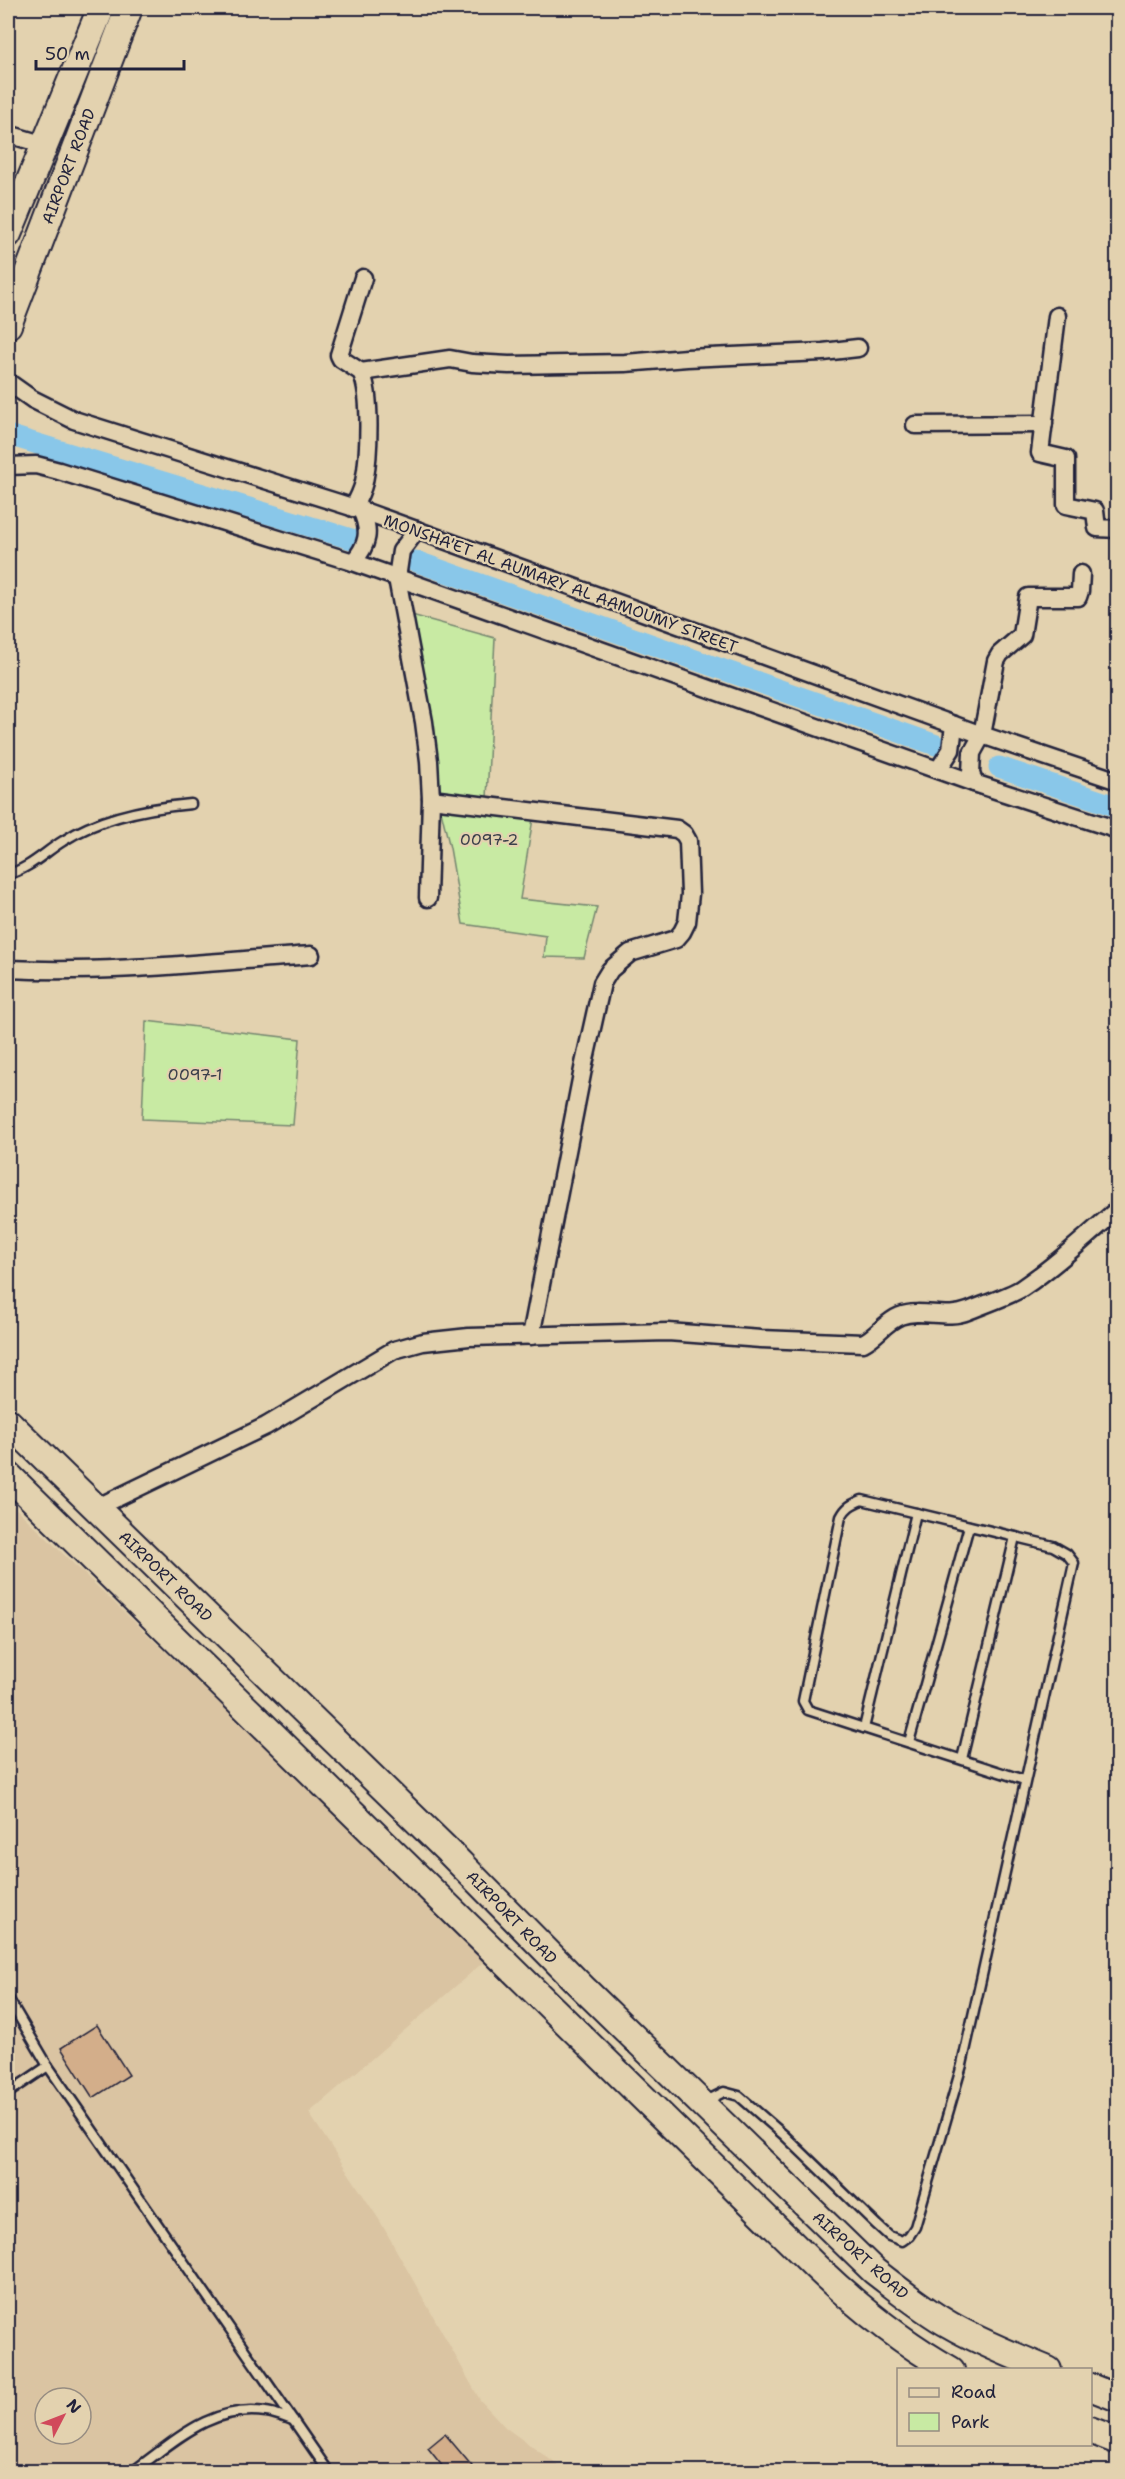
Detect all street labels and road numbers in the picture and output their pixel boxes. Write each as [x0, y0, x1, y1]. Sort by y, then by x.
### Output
street label: AIRPORT ROAD [37, 105, 100, 227]
street label: MONSHA'ET AL AUMARY AL AAMOUMY STREET [381, 509, 741, 658]
street label: AIRPORT ROAD [114, 1526, 217, 1626]
street label: AIRPORT ROAD [462, 1866, 562, 1969]
street label: AIRPORT ROAD [808, 2207, 913, 2304]

